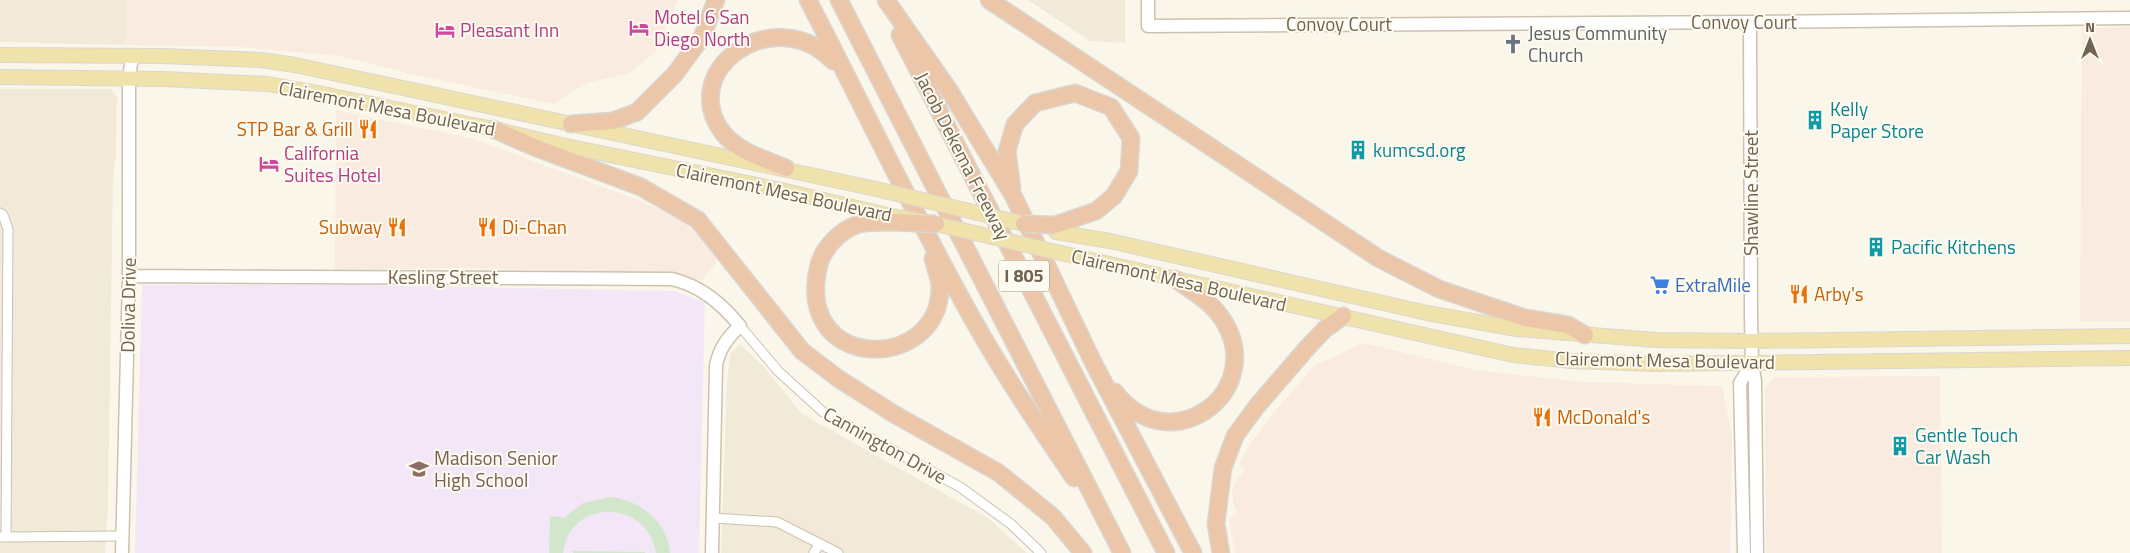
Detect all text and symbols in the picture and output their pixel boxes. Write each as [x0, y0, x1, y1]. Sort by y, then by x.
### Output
place label: Motel 6 San Diego North [654, 2, 750, 53]
street label: Convoy Court [1691, 7, 1797, 36]
street label: Convoy Court [1286, 9, 1392, 38]
place label: Pleasant Inn [460, 15, 559, 44]
north arrow [2065, 15, 2115, 65]
text: N [2085, 16, 2095, 37]
hotel icon: Motel 6 San Diego North [628, 17, 650, 39]
place label: Jesus Community Church [1528, 18, 1667, 69]
hotel icon: Pleasant Inn [434, 19, 456, 41]
church icon: Jesus Community Church [1502, 33, 1524, 55]
street label: Jacob Dekema Freeway [908, 67, 1018, 245]
street label: Clairemont Mesa Boulevard [276, 72, 498, 143]
place label: Kelly Paper Store [1830, 94, 1924, 145]
building icon: Kelly Paper Store [1804, 109, 1826, 131]
place label: STP Bar & Grill [237, 114, 353, 143]
restaurant icon: STP Bar & Grill [357, 118, 379, 140]
street label: Shawline Street [1736, 130, 1765, 256]
place label: kumcsd.org [1373, 135, 1466, 164]
place label: California Suites Hotel [284, 138, 381, 189]
building icon: kumcsd.org [1347, 139, 1369, 161]
hotel icon: California Suites Hotel [258, 153, 280, 175]
street label: Clairemont Mesa Boulevard [674, 154, 895, 229]
place label: Subway [319, 212, 382, 241]
place label: Di-Chan [502, 212, 567, 241]
restaurant icon: Subway [386, 216, 408, 238]
restaurant icon: Di-Chan [476, 216, 498, 238]
place label: Pacific Kitchens [1891, 232, 2016, 261]
building icon: Pacific Kitchens [1865, 236, 1887, 258]
street label: Clairemont Mesa Boulevard [1069, 241, 1289, 318]
street label: Doliva Drive [112, 257, 143, 353]
road number: I 805 [999, 260, 1049, 292]
street label: Kesling Street [388, 262, 499, 291]
place label: ExtraMile [1675, 270, 1751, 299]
supermarket icon: ExtraMile [1649, 274, 1671, 296]
place label: Arby's [1814, 279, 1864, 308]
restaurant icon: Arby's [1788, 283, 1810, 305]
street label: Clairemont Mesa Boulevard [1555, 343, 1775, 376]
street label: Cannington Drive [818, 399, 952, 490]
place label: McDonald's [1557, 402, 1650, 431]
restaurant icon: McDonald's [1531, 406, 1553, 428]
place label: Gentle Touch Car Wash [1915, 420, 2018, 471]
building icon: Gentle Touch Car Wash [1889, 435, 1911, 457]
place label: Madison Senior High School [434, 443, 558, 494]
school or university icon: Madison Senior High School [408, 458, 430, 480]

